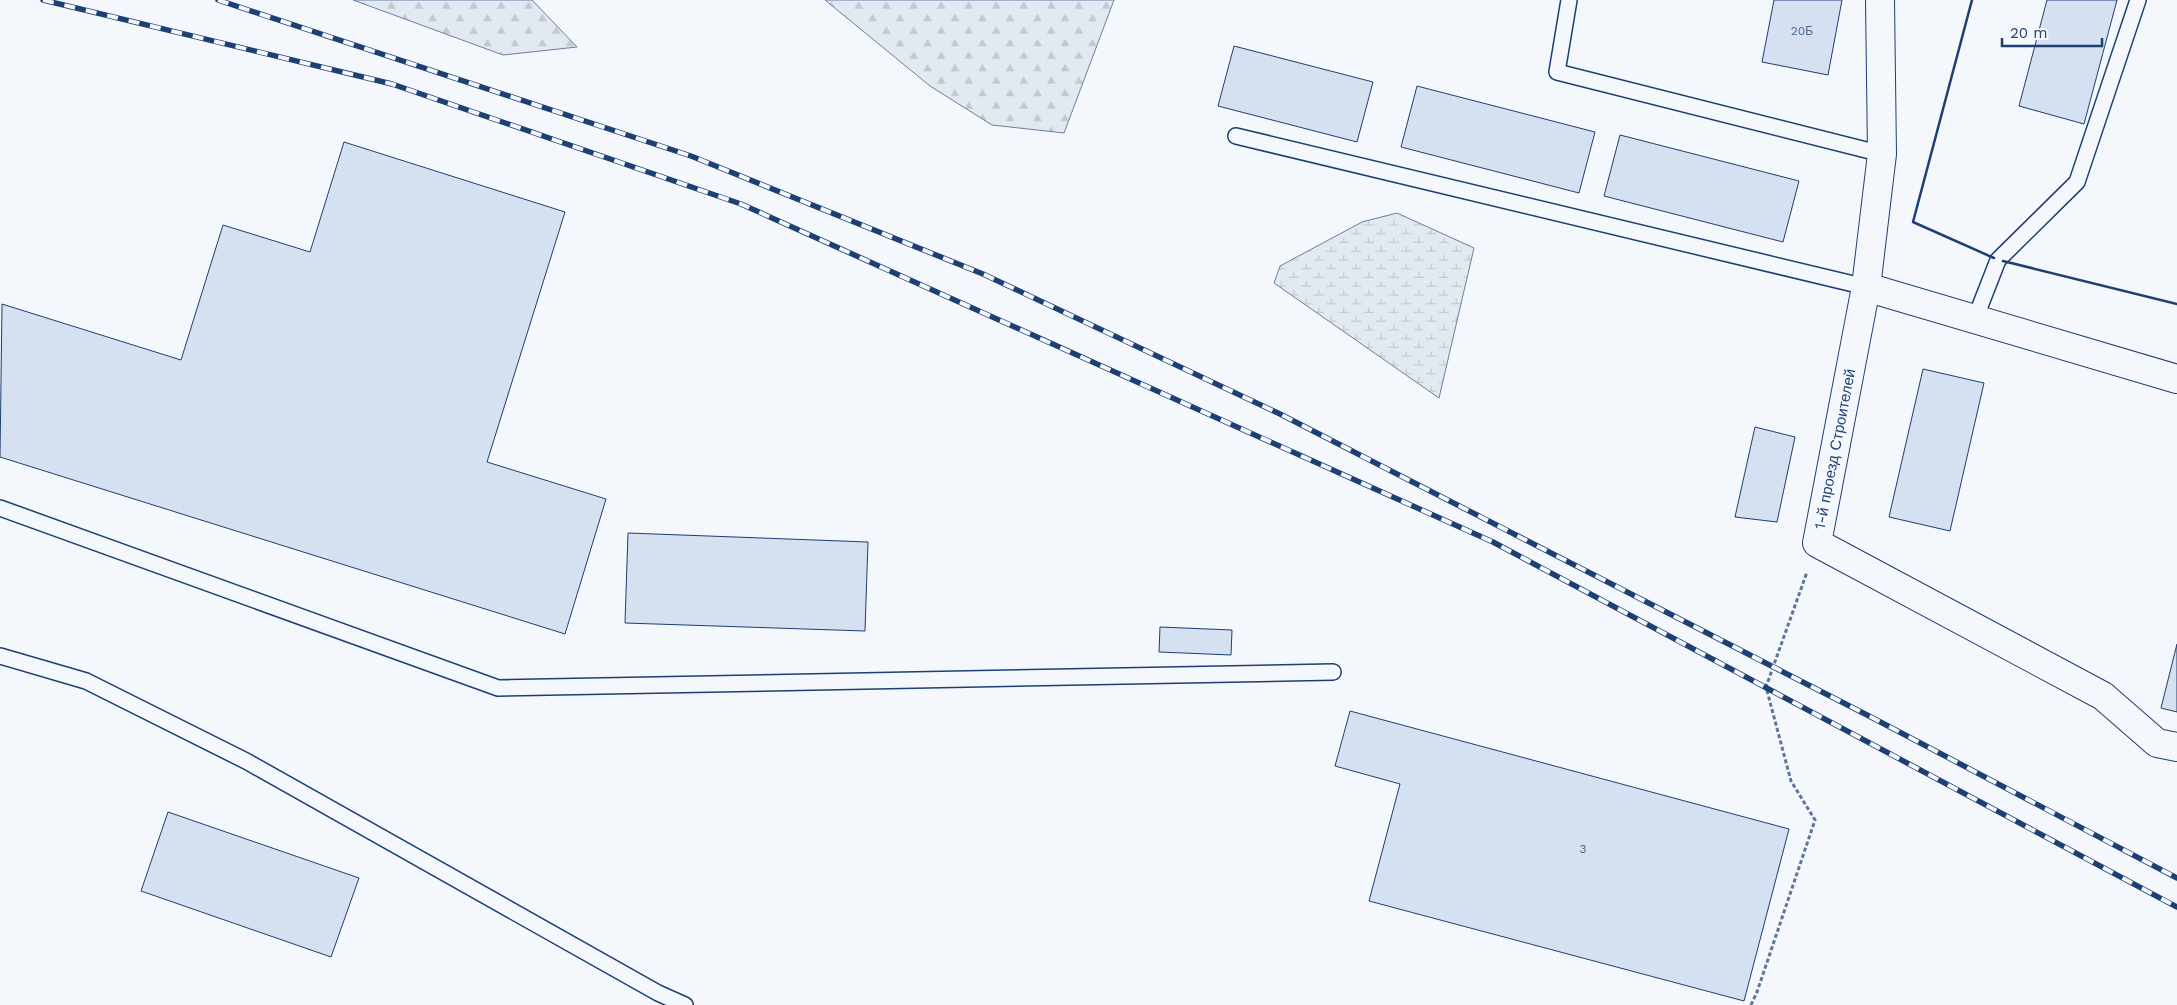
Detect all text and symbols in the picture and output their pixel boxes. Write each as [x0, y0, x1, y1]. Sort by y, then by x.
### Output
scale bar [2002, 15, 2102, 47]
house number: 20Б [1791, 24, 1813, 38]
text: 20 m [2010, 24, 2048, 42]
street label: 1-й проезд Строителей [1811, 367, 1859, 531]
house number: 3 [1580, 842, 1587, 856]

